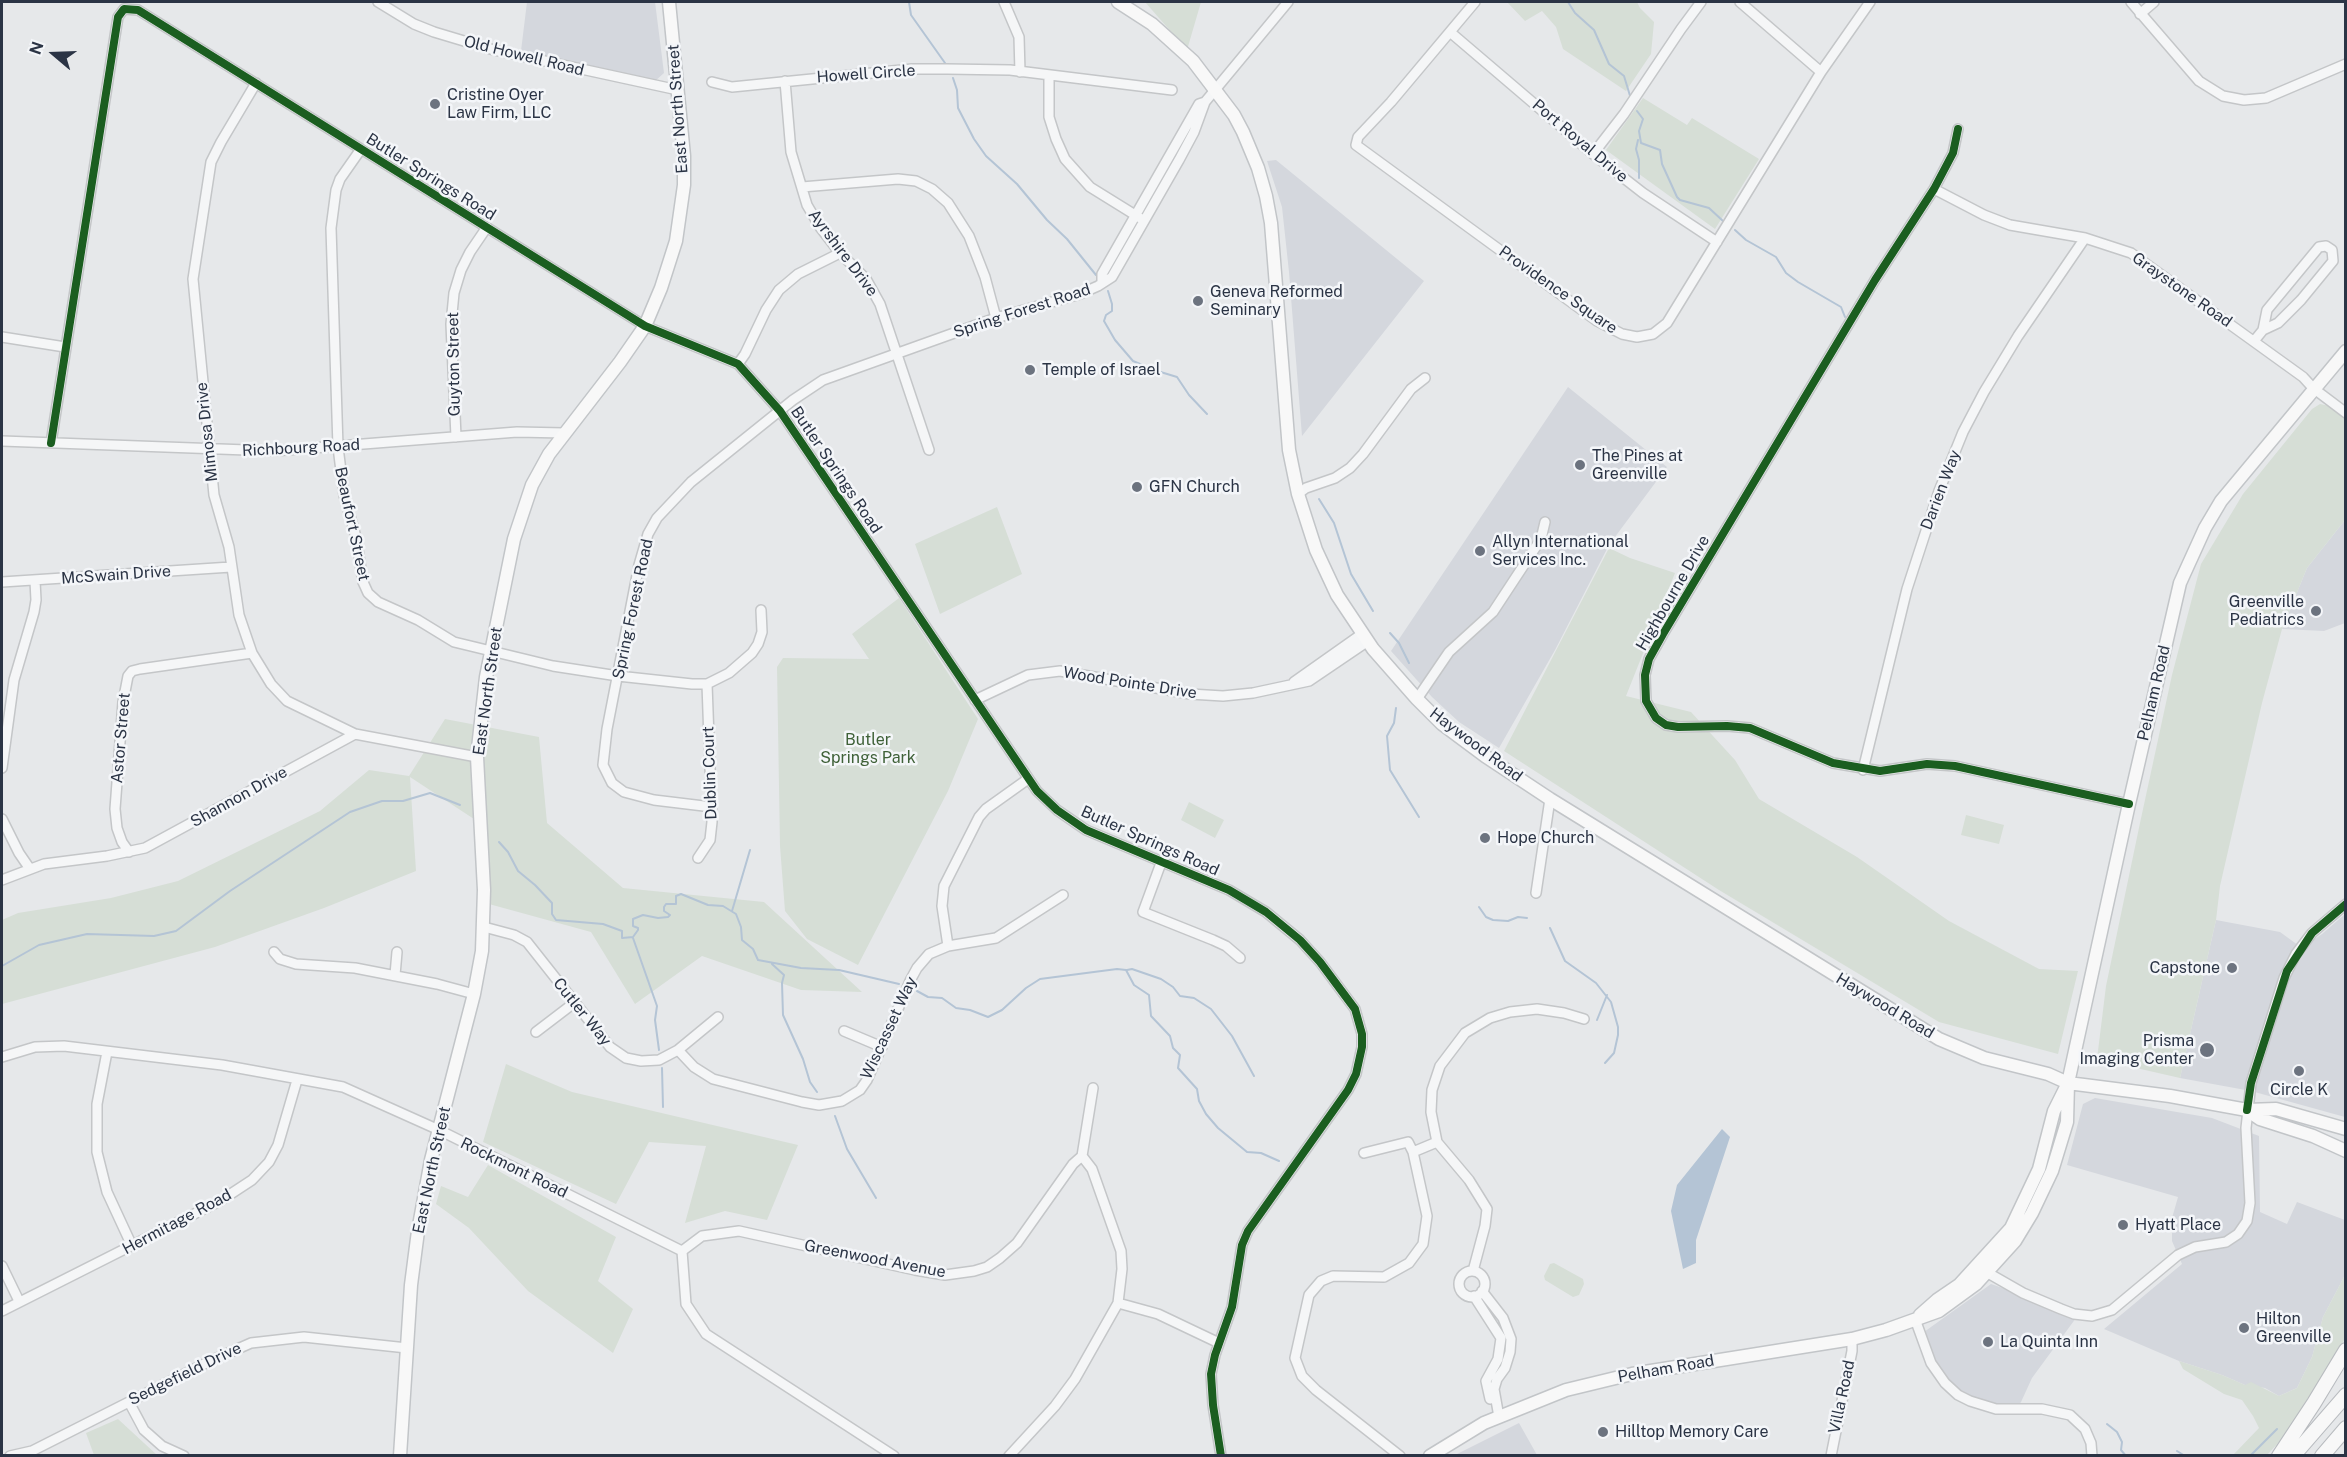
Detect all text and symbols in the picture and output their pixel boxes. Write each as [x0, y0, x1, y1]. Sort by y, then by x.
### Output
north arrow [24, 24, 84, 84]
street label: Old Howell Road [462, 32, 586, 80]
text: N [25, 39, 48, 57]
street label: East North Street [664, 44, 692, 174]
street label: Howell Circle [816, 61, 916, 87]
place label: Cristine Oyer Law Firm, LLC [447, 85, 552, 123]
street label: Port Royal Drive [1528, 95, 1632, 187]
marker: Cristine Oyer Law Firm, LLC [428, 97, 442, 111]
street label: Butler Springs Road [363, 129, 499, 225]
street label: Ayrshire Drive [804, 206, 882, 300]
street label: Providence Square [1495, 242, 1621, 338]
street label: Graystone Road [2128, 248, 2236, 332]
street label: Spring Forest Road [951, 280, 1093, 342]
place label: Geneva Reformed Seminary [1210, 282, 1343, 320]
marker: Geneva Reformed Seminary [1191, 294, 1205, 308]
street label: Guyton Street [443, 312, 465, 416]
place label: Temple of Israel [1042, 360, 1161, 380]
marker: Temple of Israel [1023, 363, 1037, 377]
street label: Mimosa Drive [192, 381, 222, 483]
street label: Butler Springs Road [786, 403, 886, 537]
street label: Richbourg Road [241, 435, 361, 461]
place label: The Pines at Greenville [1592, 446, 1683, 484]
street label: Darien Way [1917, 447, 1965, 533]
marker: The Pines at Greenville [1573, 458, 1587, 472]
street label: Beaufort Street [331, 465, 373, 583]
place label: GFN Church [1149, 477, 1240, 497]
marker: GFN Church [1130, 480, 1144, 494]
place label: Allyn International Services Inc. [1492, 532, 1629, 570]
street label: Highbourne Drive [1632, 532, 1714, 654]
street label: Spring Forest Road [609, 537, 657, 681]
marker: Allyn International Services Inc. [1473, 544, 1487, 558]
street label: McSwain Drive [60, 562, 172, 588]
place label: Greenville Pediatrics [2229, 592, 2304, 630]
marker: Greenville Pediatrics [2309, 604, 2323, 618]
street label: East North Street [469, 625, 507, 757]
street label: Pelham Road [2134, 643, 2174, 743]
street label: Wood Pointe Drive [1062, 663, 1198, 703]
street label: Astor Street [107, 692, 135, 784]
street label: Haywood Road [1426, 704, 1526, 786]
street label: Dublin Court [699, 726, 721, 820]
park label: Butler Springs Park [820, 730, 916, 768]
street label: Shannon Drive [187, 763, 291, 831]
street label: Butler Springs Road [1078, 802, 1222, 880]
place label: Hope Church [1497, 828, 1594, 848]
marker: Hope Church [1478, 831, 1492, 845]
place label: Capstone [2150, 958, 2220, 978]
marker: Capstone [2225, 961, 2239, 975]
street label: Haywood Road [1832, 969, 1938, 1043]
street label: Wiscasset Way [857, 973, 921, 1083]
street label: Cutler Way [549, 974, 615, 1050]
place label: Prisma Imaging Center [2079, 1031, 2194, 1069]
marker: Prisma Imaging Center [2198, 1041, 2216, 1059]
marker: Circle K [2292, 1064, 2306, 1078]
place label: Circle K [2270, 1080, 2328, 1100]
street label: East North Street [409, 1105, 455, 1235]
street label: Rockmont Road [457, 1134, 571, 1202]
street label: Hermitage Road [119, 1185, 235, 1259]
place label: Hyatt Place [2135, 1215, 2221, 1235]
marker: Hyatt Place [2116, 1218, 2130, 1232]
street label: Greenwood Avenue [803, 1236, 947, 1282]
place label: Hilton Greenville [2256, 1309, 2331, 1347]
marker: Hilton Greenville [2237, 1321, 2251, 1335]
place label: La Quinta Inn [2000, 1332, 2098, 1352]
marker: La Quinta Inn [1981, 1335, 1995, 1349]
street label: Sedgefield Drive [125, 1338, 245, 1410]
street label: Pelham Road [1616, 1351, 1716, 1387]
street label: Villa Road [1825, 1358, 1859, 1436]
place label: Hilltop Memory Care [1615, 1422, 1769, 1442]
marker: Hilltop Memory Care [1596, 1425, 1610, 1439]

